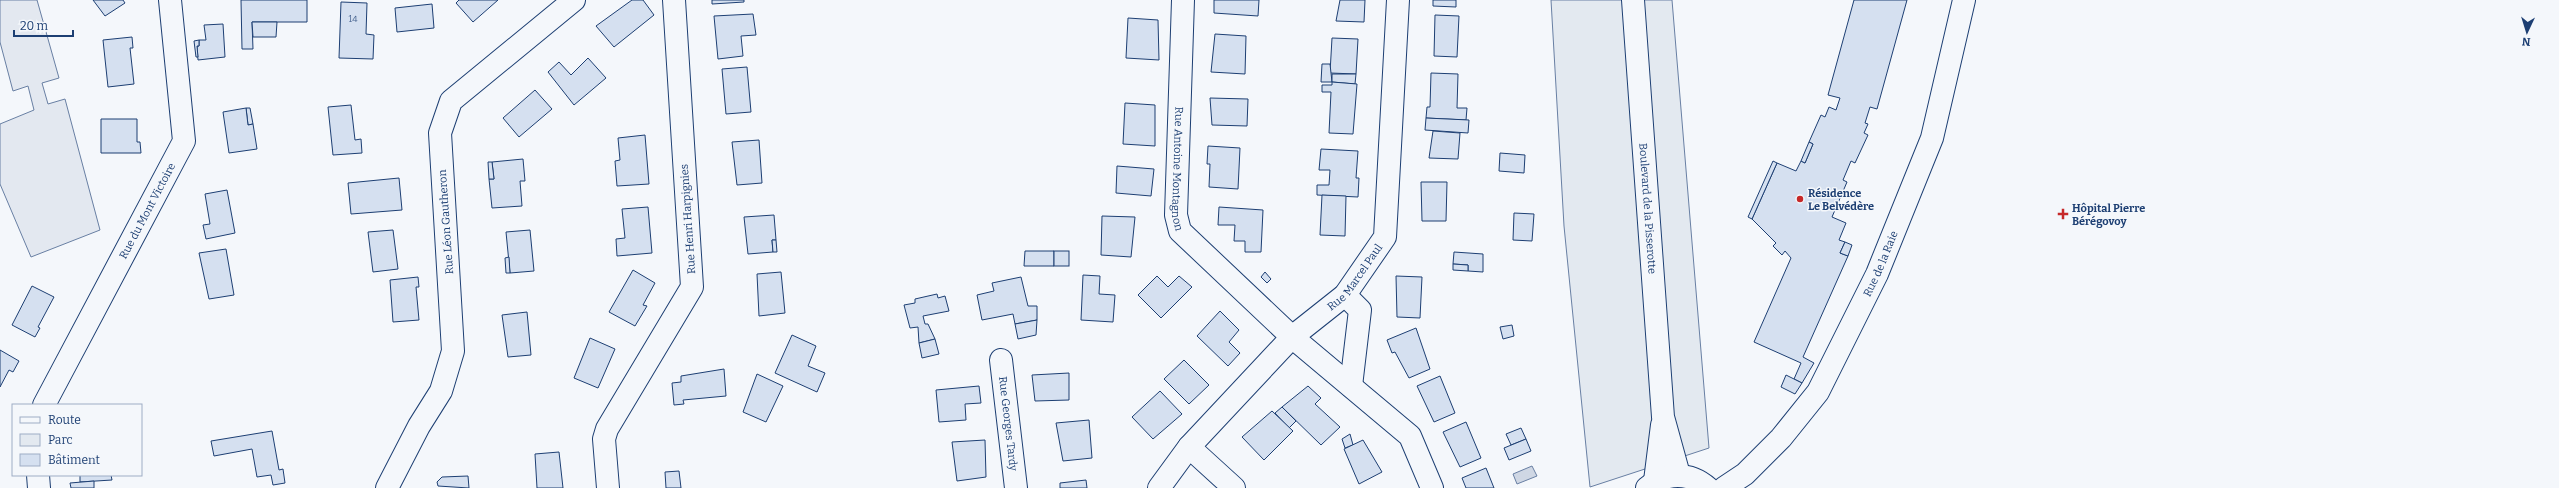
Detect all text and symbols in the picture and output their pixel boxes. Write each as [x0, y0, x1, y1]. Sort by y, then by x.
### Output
scale bar [14, 12, 73, 38]
north arrow [2507, 12, 2547, 52]
house number: 14 [349, 14, 358, 24]
text: 20 m [20, 19, 49, 33]
text: N [2521, 35, 2531, 48]
street label: Rue Antoine Montagnon [1169, 107, 1186, 232]
street label: Boulevard de la Pisserotte [1637, 143, 1659, 274]
street label: Rue du Mont Victoire [116, 160, 178, 261]
street label: Rue Henri Harpignies [678, 163, 698, 275]
street label: Rue Léon Gautheron [436, 169, 456, 275]
place label: Résidence Le Belvédère [1808, 187, 1874, 213]
marker: Résidence Le Belvédère [1795, 194, 1805, 204]
place label: Hôpital Pierre Bérégovoy [2072, 202, 2145, 228]
marker: Hôpital Pierre Bérégovoy [2057, 208, 2069, 220]
street label: Rue de la Raie [1860, 229, 1900, 299]
street label: Rue Marcel Paul [1325, 241, 1385, 313]
street label: Rue Georges Tardy [996, 375, 1020, 472]
legend [12, 404, 142, 476]
text: Route [48, 413, 81, 427]
text: Parc [48, 433, 73, 447]
text: Bâtiment [48, 453, 101, 467]

